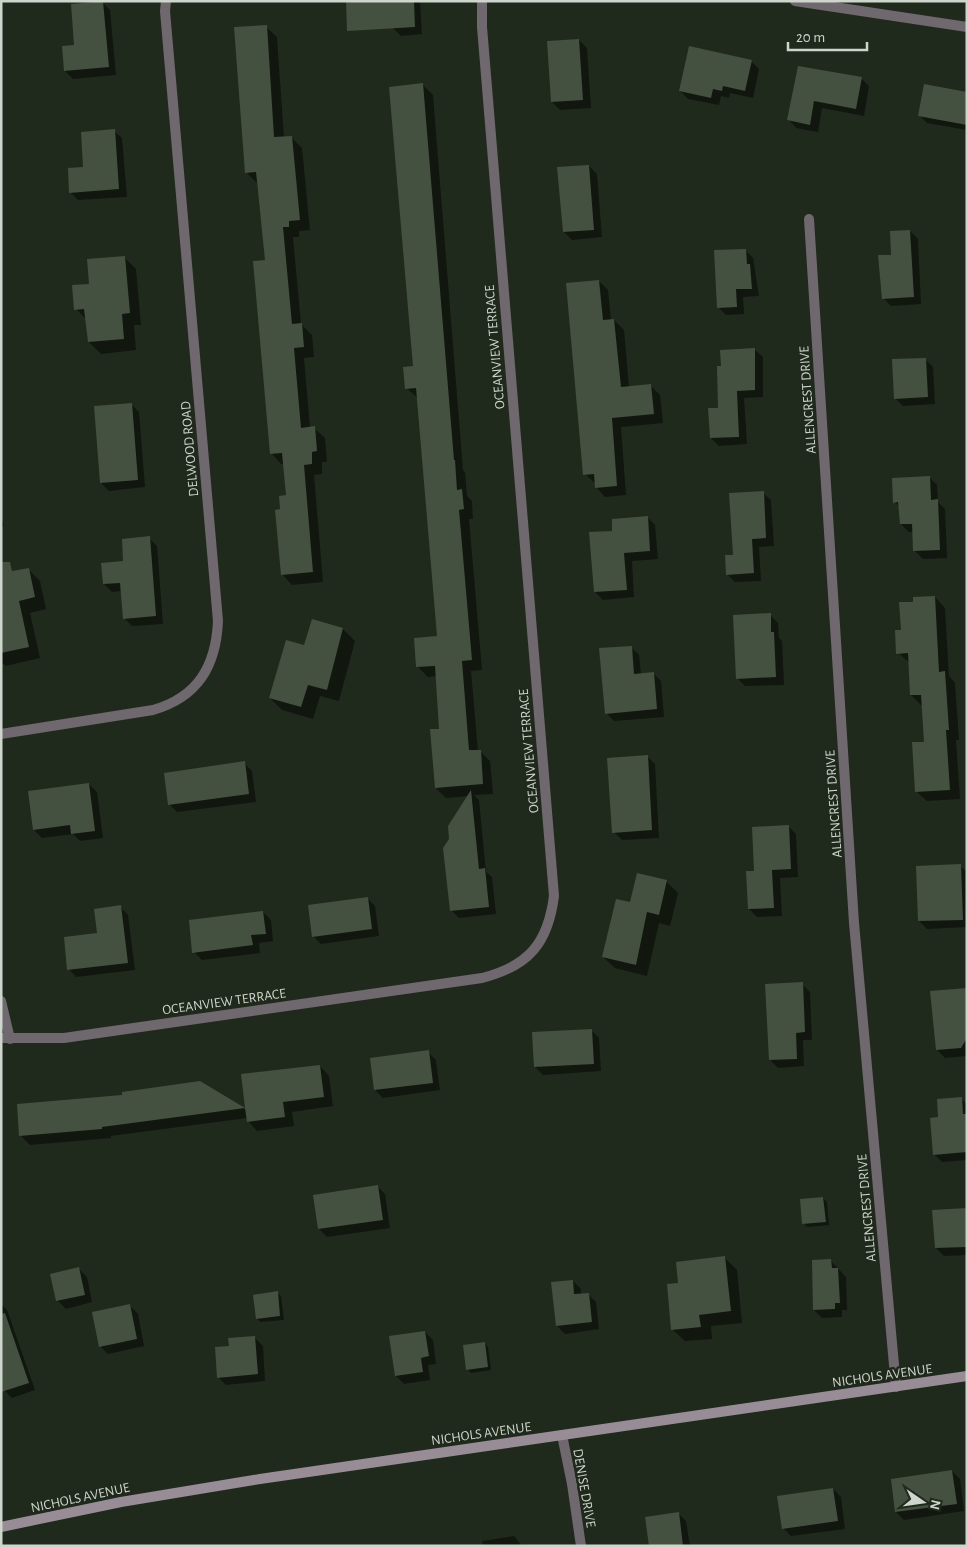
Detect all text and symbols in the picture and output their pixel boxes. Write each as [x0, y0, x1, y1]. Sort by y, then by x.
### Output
scale bar [788, 20, 867, 52]
text: 20 m [796, 30, 825, 45]
street label: OCEANVIEW TERRACE [483, 284, 507, 410]
street label: ALLENCREST DRIVE [797, 345, 819, 454]
street label: DELWOOD ROAD [179, 401, 201, 497]
street label: OCEANVIEW TERRACE [517, 688, 541, 814]
street label: ALLENCREST DRIVE [823, 749, 845, 858]
street label: OCEANVIEW TERRACE [161, 986, 287, 1018]
street label: ALLENCREST DRIVE [855, 1153, 879, 1262]
street label: NICHOLS AVENUE [831, 1362, 933, 1390]
street label: NICHOLS AVENUE [430, 1420, 532, 1448]
street label: DENISE DRIVE [570, 1448, 598, 1529]
north arrow [898, 1477, 948, 1527]
street label: NICHOLS AVENUE [29, 1481, 131, 1515]
text: N [927, 1498, 943, 1511]

